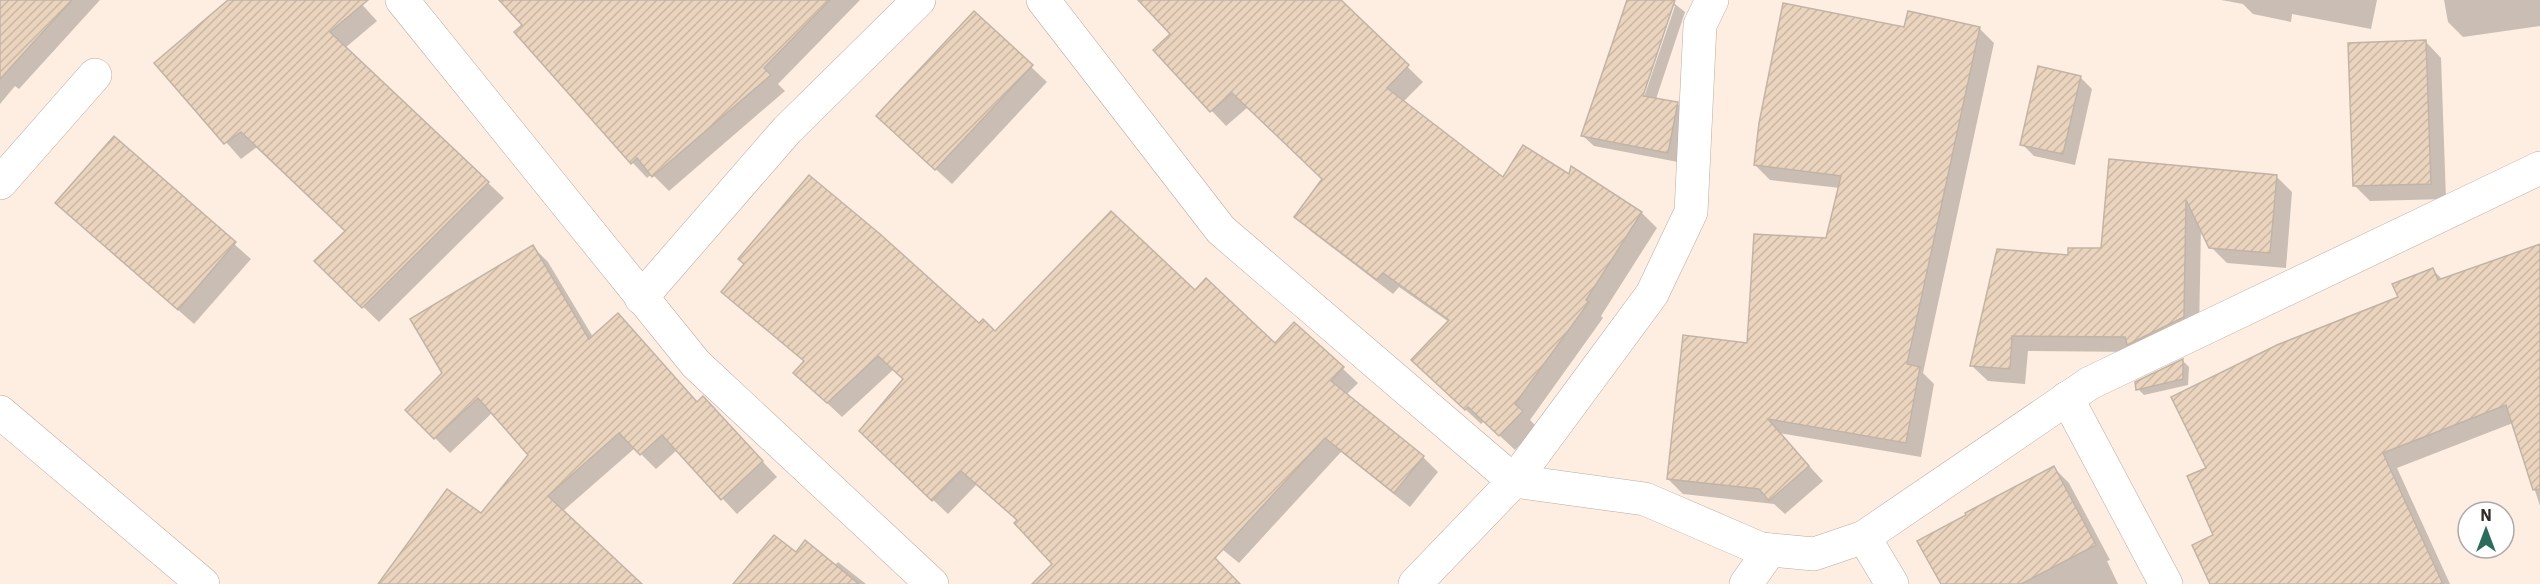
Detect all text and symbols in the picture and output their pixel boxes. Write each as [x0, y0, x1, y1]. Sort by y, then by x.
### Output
north arrow [2456, 500, 2516, 560]
text: N [2480, 505, 2492, 525]

